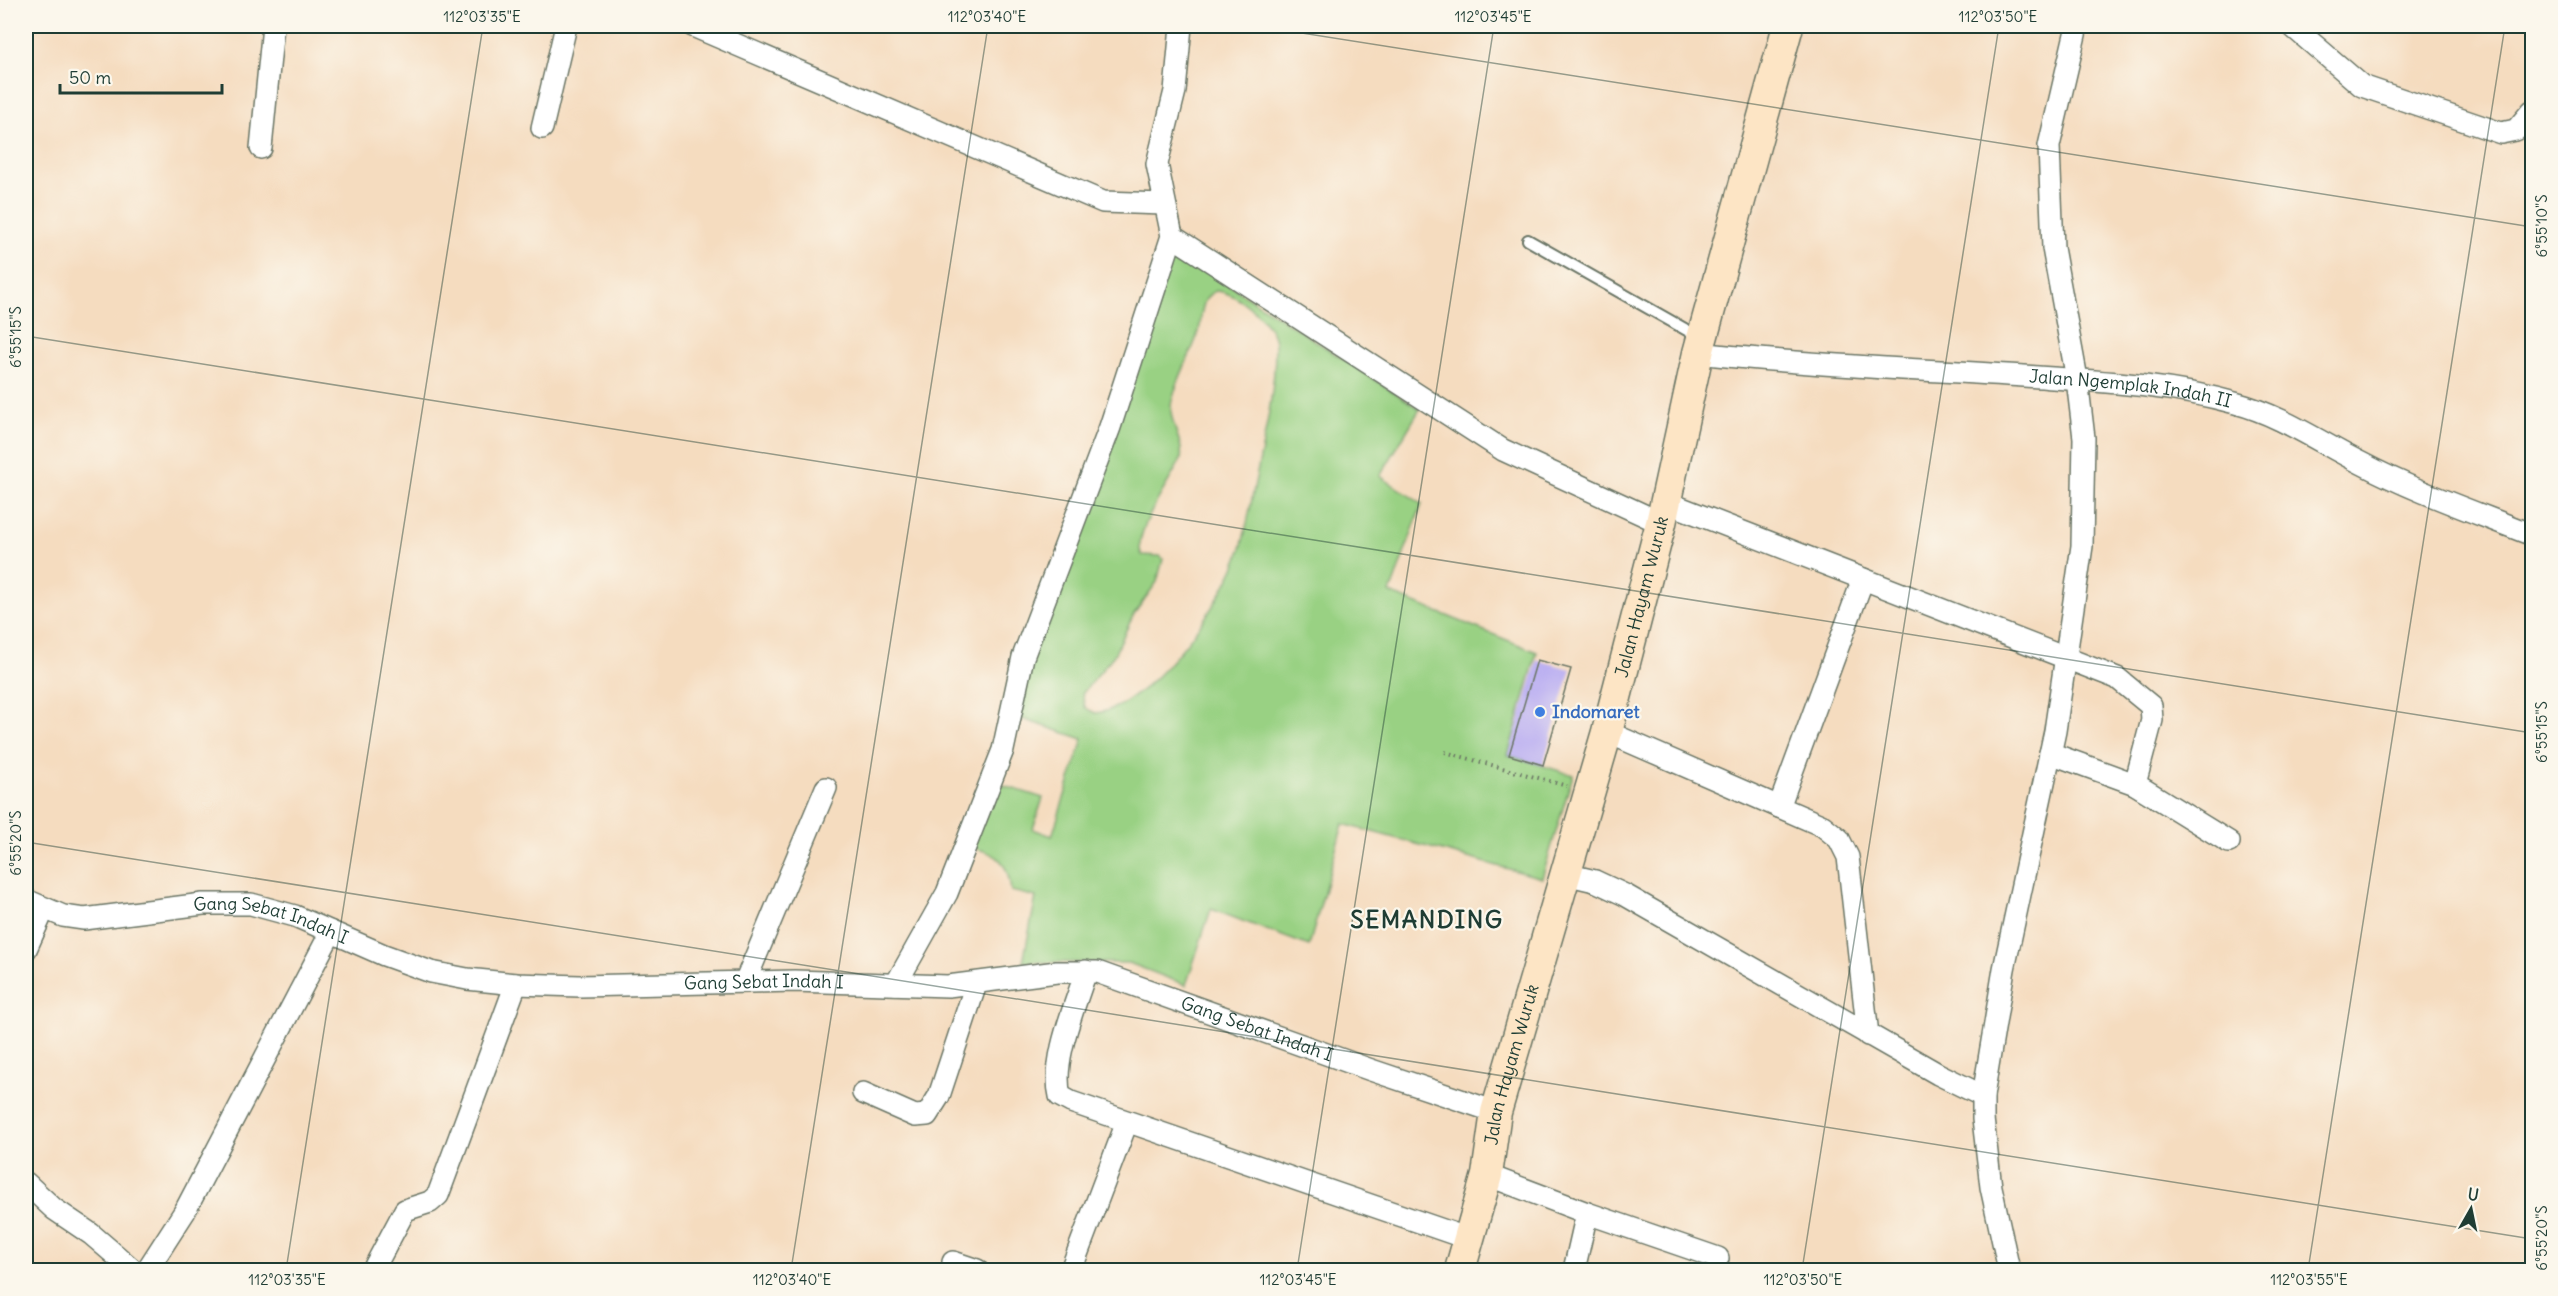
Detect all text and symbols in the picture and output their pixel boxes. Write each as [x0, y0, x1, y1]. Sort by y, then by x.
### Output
text: 112°03'35"E [443, 7, 521, 26]
text: 112°03'40"E [948, 7, 1026, 26]
text: 112°03'45"E [1454, 7, 1532, 26]
text: 112°03'50"E [1959, 7, 2038, 26]
scale bar [60, 57, 222, 95]
text: 50 m [69, 66, 111, 89]
text: 6°55'10"S [2532, 194, 2551, 258]
text: 6°55'15"S [6, 306, 25, 368]
street label: Jalan Ngemplak Indah II [2028, 364, 2234, 413]
street label: Jalan Hayam Wuruk [1610, 514, 1673, 680]
place label: Indomaret [1552, 700, 1640, 723]
text: 6°55'15"S [2532, 701, 2551, 763]
marker: Indomaret [1533, 705, 1547, 719]
text: 6°55'20"S [6, 810, 25, 876]
street label: Gang Sebat Indah I [192, 892, 352, 949]
district label: SEMANDING [1350, 904, 1504, 934]
street label: Gang Sebat Indah I [684, 969, 844, 995]
street label: Jalan Hayam Wuruk [1479, 981, 1544, 1146]
street label: Gang Sebat Indah I [1178, 991, 1336, 1067]
north arrow [2441, 1179, 2501, 1239]
text: U [2466, 1183, 2480, 1205]
text: 6°55'20"S [2532, 1205, 2551, 1271]
text: 112°03'35"E [248, 1270, 326, 1289]
text: 112°03'40"E [753, 1270, 831, 1289]
text: 112°03'45"E [1259, 1270, 1337, 1289]
text: 112°03'50"E [1764, 1270, 1843, 1289]
text: 112°03'55"E [2270, 1270, 2348, 1289]

